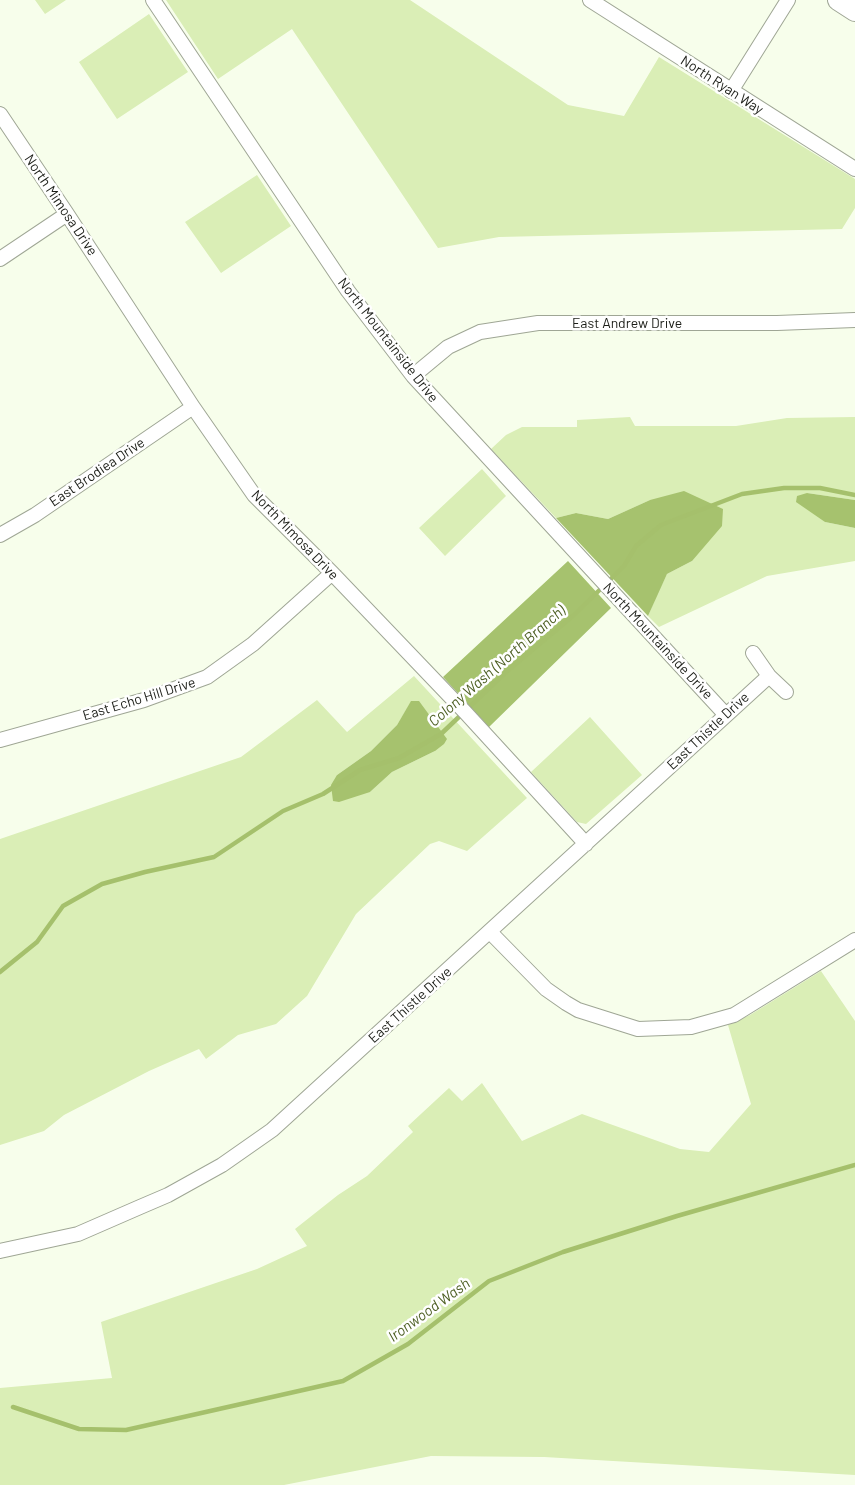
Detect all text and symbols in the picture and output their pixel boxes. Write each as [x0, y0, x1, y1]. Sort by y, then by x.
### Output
street label: North Ryan Way [677, 52, 767, 118]
street label: North Mimosa Drive [21, 151, 101, 259]
street label: North Mountainside Drive [334, 274, 442, 406]
street label: East Andrew Drive [572, 315, 682, 331]
street label: East Brodiea Drive [46, 434, 148, 510]
street label: North Mimosa Drive [248, 487, 342, 583]
street label: North Mountainside Drive [600, 579, 716, 703]
water label: Colony Wash (North Branch) [425, 602, 569, 730]
street label: East Echo Hill Drive [81, 674, 197, 724]
street label: East Thistle Drive [664, 689, 752, 773]
street label: East Thistle Drive [365, 963, 455, 1047]
water label: Ironwood Wash [385, 1274, 473, 1346]

